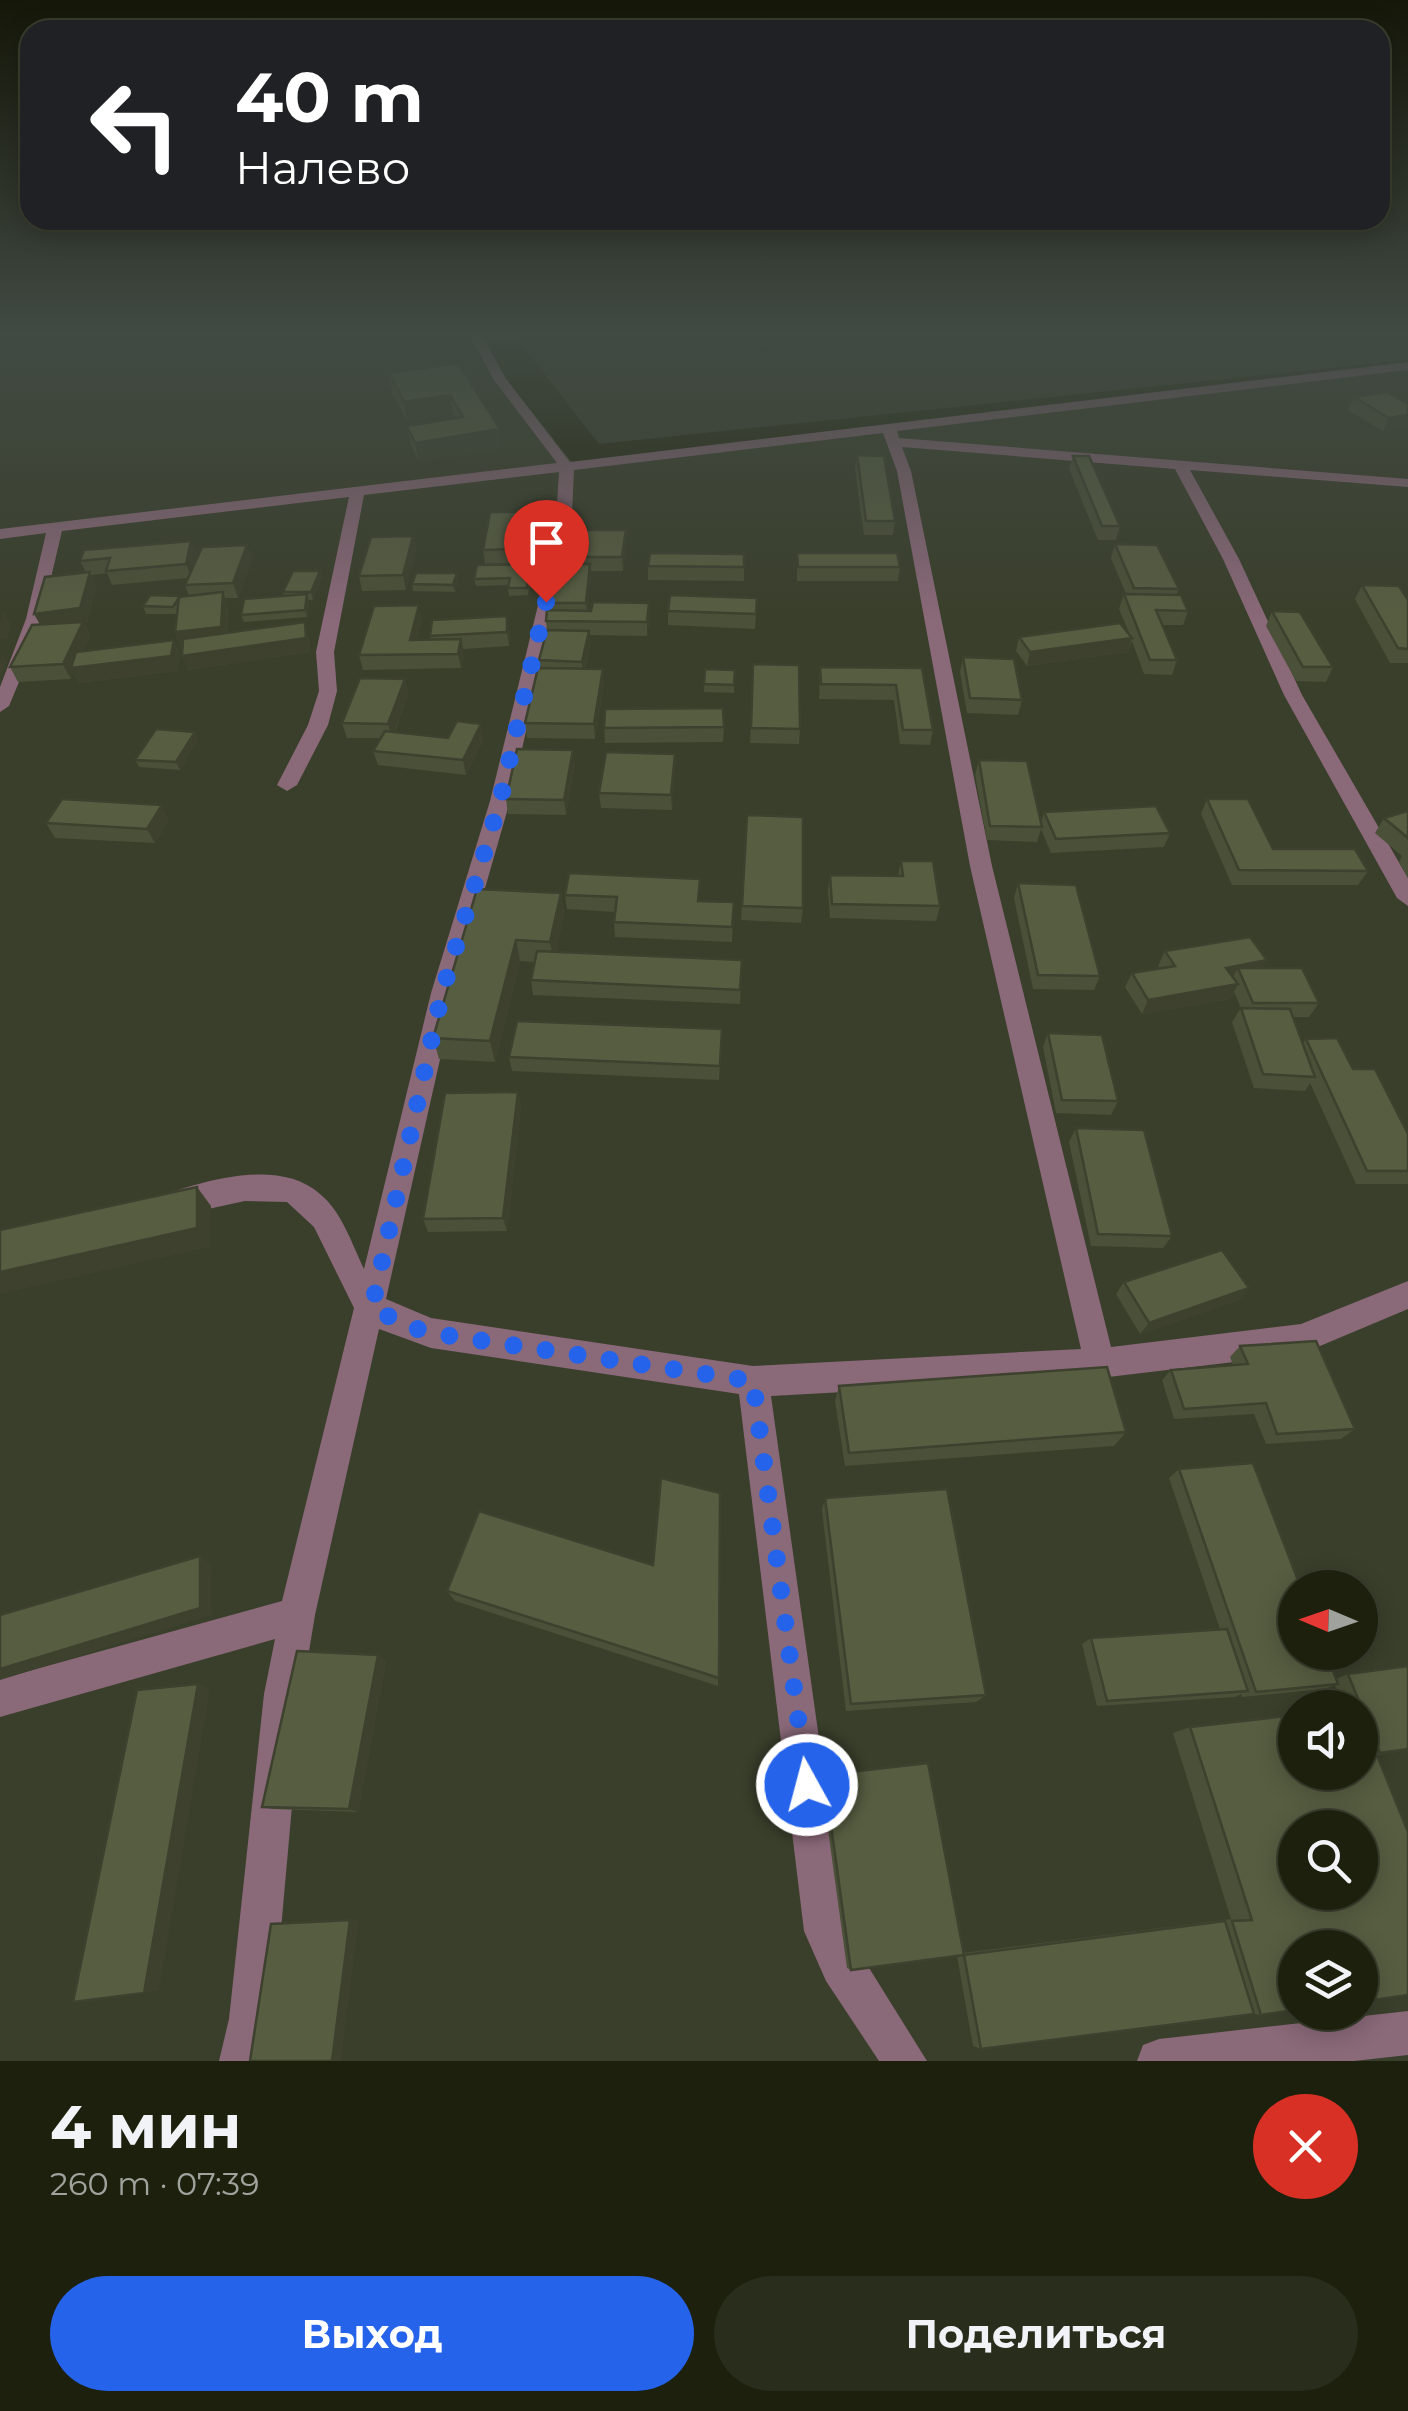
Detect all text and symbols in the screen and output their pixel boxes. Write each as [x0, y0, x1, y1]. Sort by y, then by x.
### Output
text: 40 m [235, 54, 424, 140]
icon: left [70, 60, 200, 190]
text: Налево [235, 140, 410, 195]
pin [504, 500, 589, 603]
icon: arrive [519, 515, 574, 570]
north arrow [1278, 1570, 1378, 1670]
map controls [1278, 1570, 1378, 2030]
button: sound [1278, 1690, 1378, 1790]
position arrow [755, 1733, 859, 1837]
button: search [1278, 1810, 1378, 1910]
button: layers [1278, 1930, 1378, 2030]
text: 4 мин [50, 2090, 241, 2163]
button: close [1253, 2094, 1358, 2199]
text: 260 m · 07:39 [50, 2164, 259, 2203]
button: Выход [50, 2276, 694, 2391]
button: Поделиться [714, 2276, 1358, 2391]

